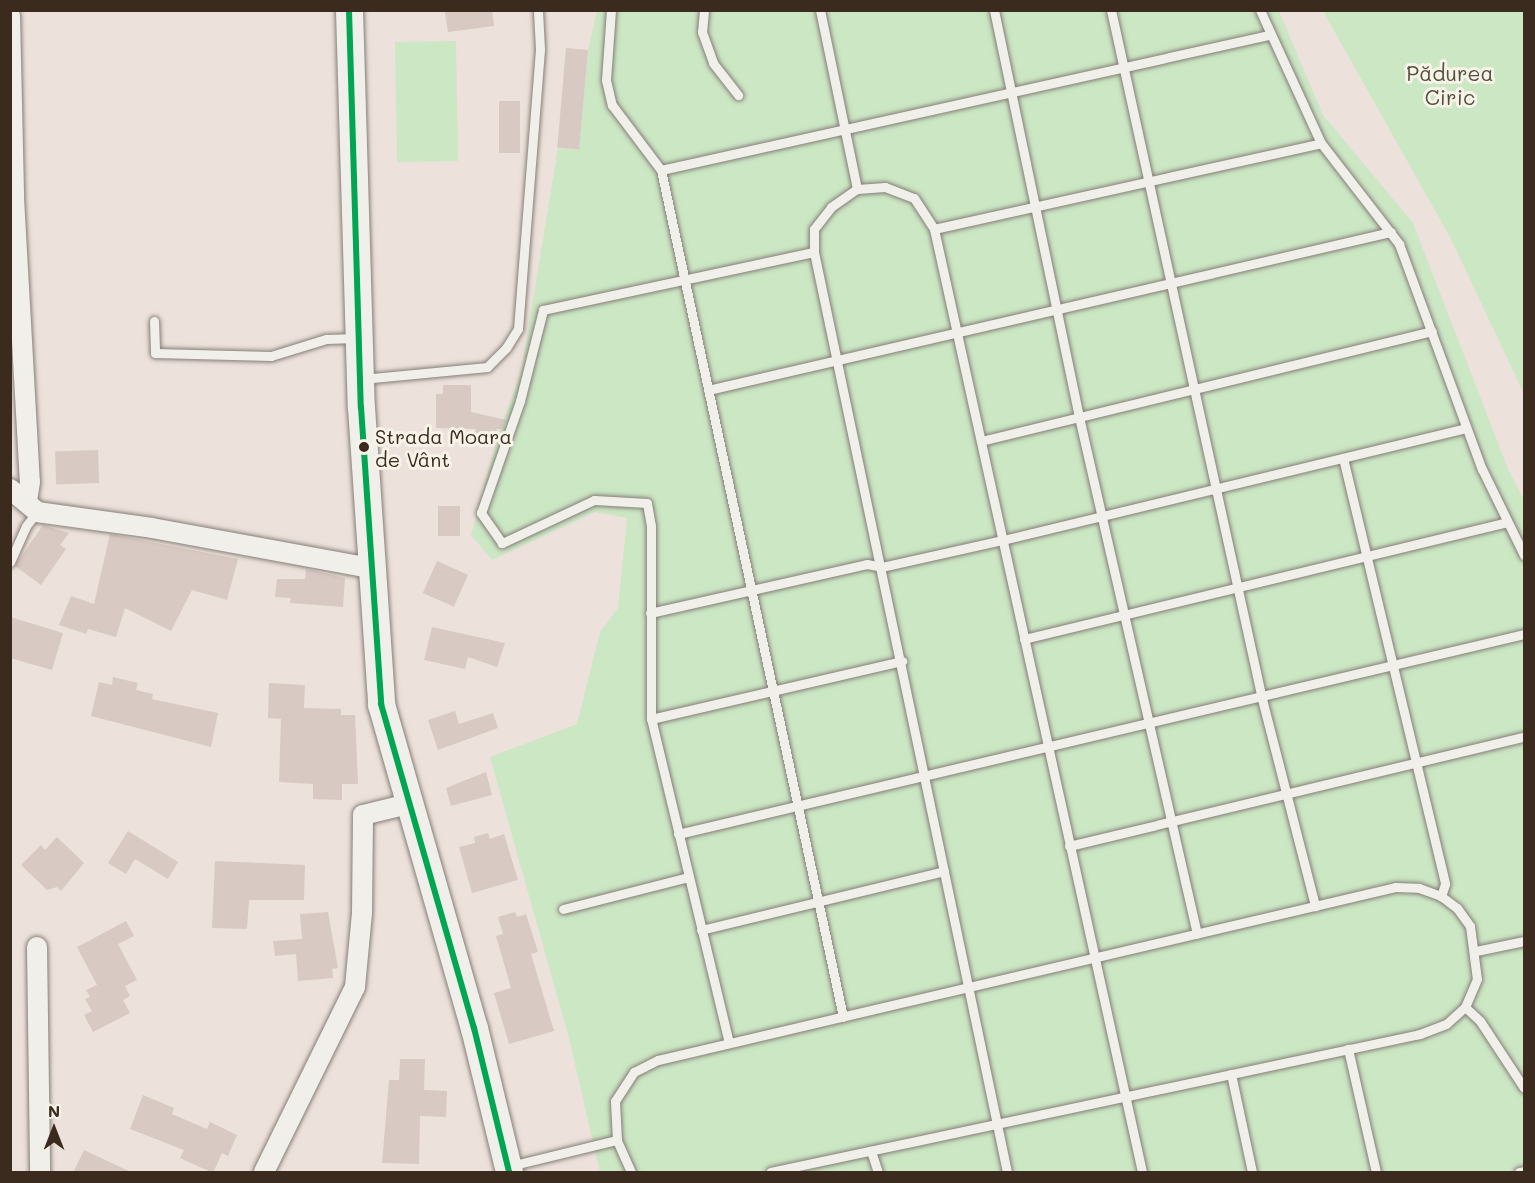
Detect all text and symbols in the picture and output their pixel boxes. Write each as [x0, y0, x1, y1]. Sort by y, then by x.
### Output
park label: Pădurea Ciric [1406, 60, 1494, 110]
place label: Strada Moara de Vânt [375, 424, 512, 471]
marker: Strada Moara de Vânt [358, 441, 370, 453]
north arrow [24, 1099, 84, 1159]
text: N [48, 1100, 60, 1121]

